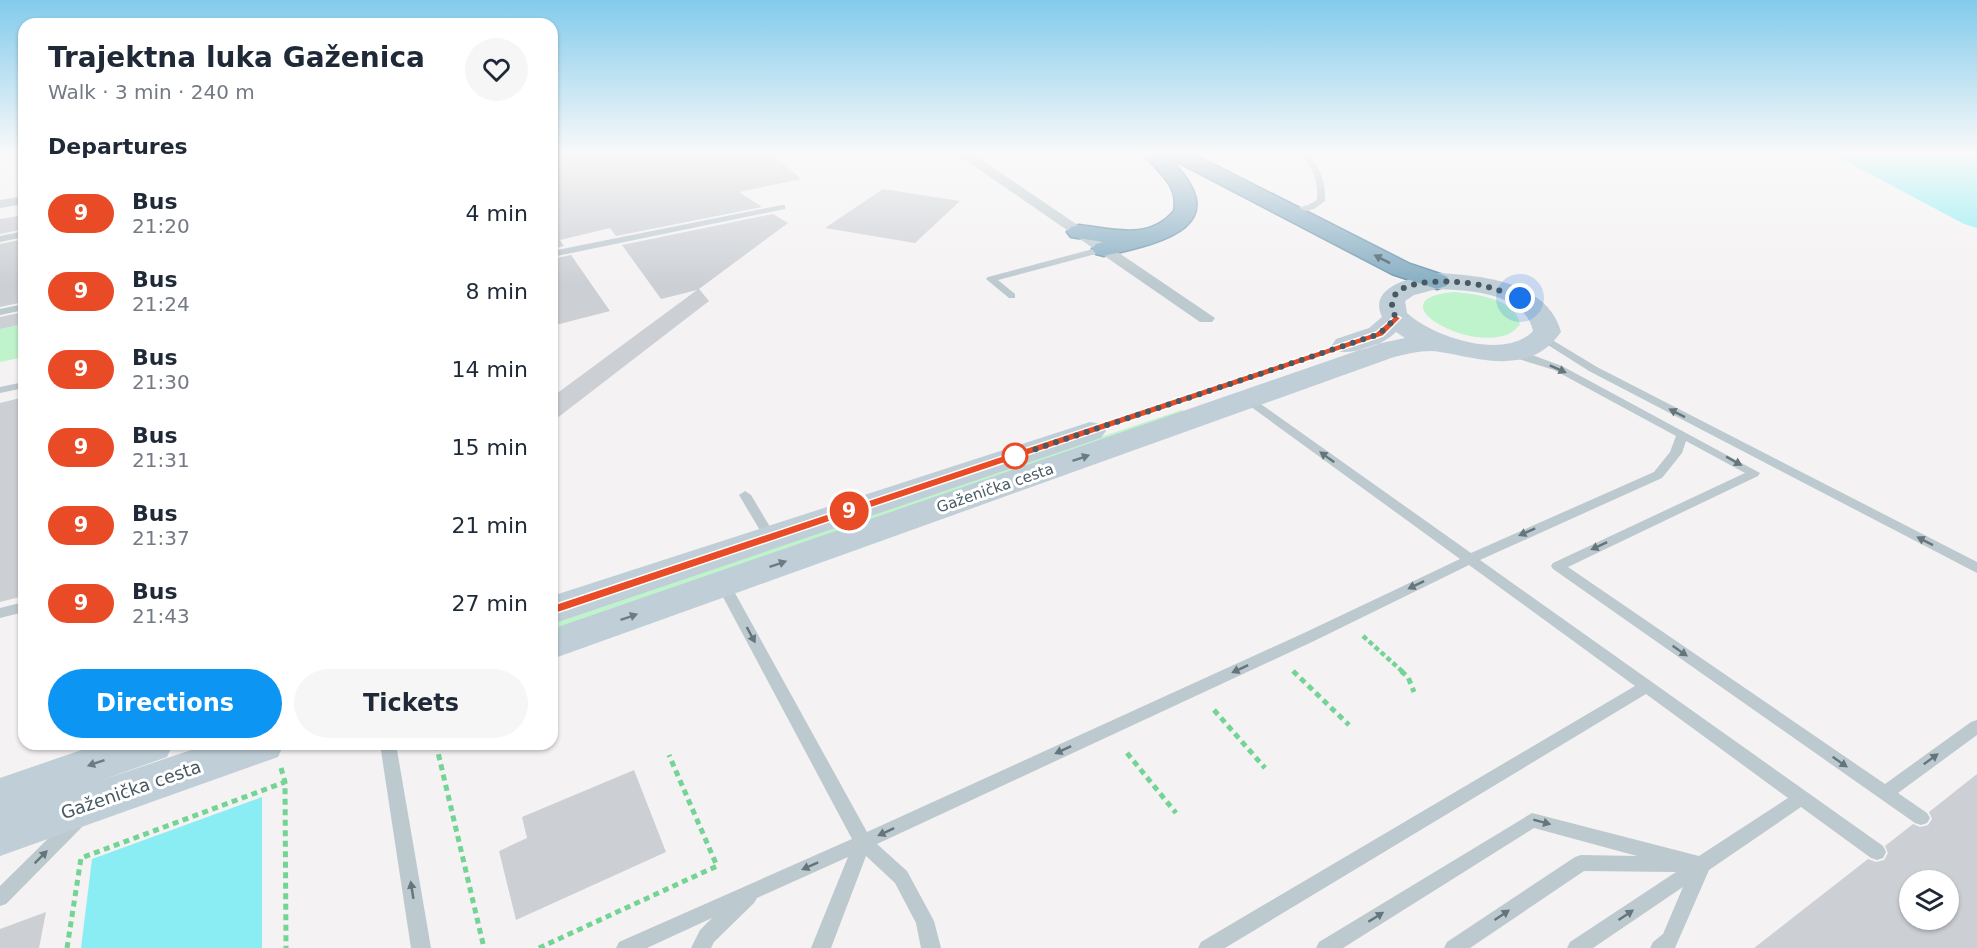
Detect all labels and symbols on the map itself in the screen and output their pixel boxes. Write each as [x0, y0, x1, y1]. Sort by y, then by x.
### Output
one-way arrow [1374, 255, 1391, 264]
your location [1505, 283, 1535, 313]
one-way arrow [1550, 365, 1567, 374]
one-way arrow [1669, 408, 1686, 418]
unlabelled marker [1002, 443, 1028, 469]
one-way arrow [1319, 451, 1335, 463]
one-way arrow [1072, 452, 1090, 462]
one-way arrow [1725, 456, 1742, 466]
street label: Gaženička cesta [934, 460, 1056, 516]
line badge: 9 [830, 492, 868, 530]
one-way arrow [1518, 527, 1536, 537]
one-way arrow [1916, 536, 1933, 546]
one-way arrow [1591, 542, 1608, 551]
one-way arrow [769, 559, 787, 569]
one-way arrow [1407, 580, 1424, 589]
one-way arrow [620, 611, 638, 621]
one-way arrow [746, 627, 756, 644]
one-way arrow [1672, 645, 1688, 657]
one-way arrow [1232, 664, 1249, 673]
one-way arrow [1054, 746, 1071, 755]
one-way arrow [1924, 754, 1939, 766]
street label: Gaženička cesta [58, 756, 204, 823]
one-way arrow [1832, 756, 1848, 768]
one-way arrow [87, 759, 105, 769]
one-way arrow [1533, 818, 1552, 828]
one-way arrow [876, 827, 894, 837]
one-way arrow [34, 850, 48, 864]
one-way arrow [801, 862, 819, 871]
one-way arrow [407, 881, 416, 900]
one-way arrow [1494, 910, 1511, 921]
one-way arrow [1617, 910, 1634, 921]
one-way arrow [1367, 912, 1384, 923]

